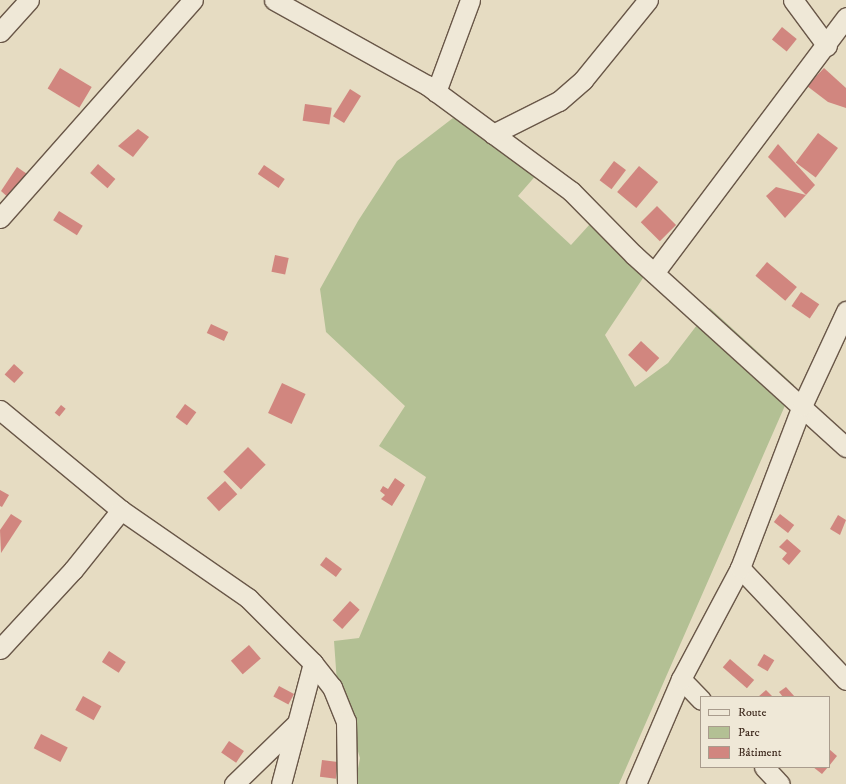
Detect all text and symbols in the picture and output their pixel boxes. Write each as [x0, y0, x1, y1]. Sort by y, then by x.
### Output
legend [700, 696, 830, 768]
text: Route [738, 705, 766, 720]
text: Parc [738, 725, 760, 740]
text: Bâtiment [738, 745, 782, 760]

